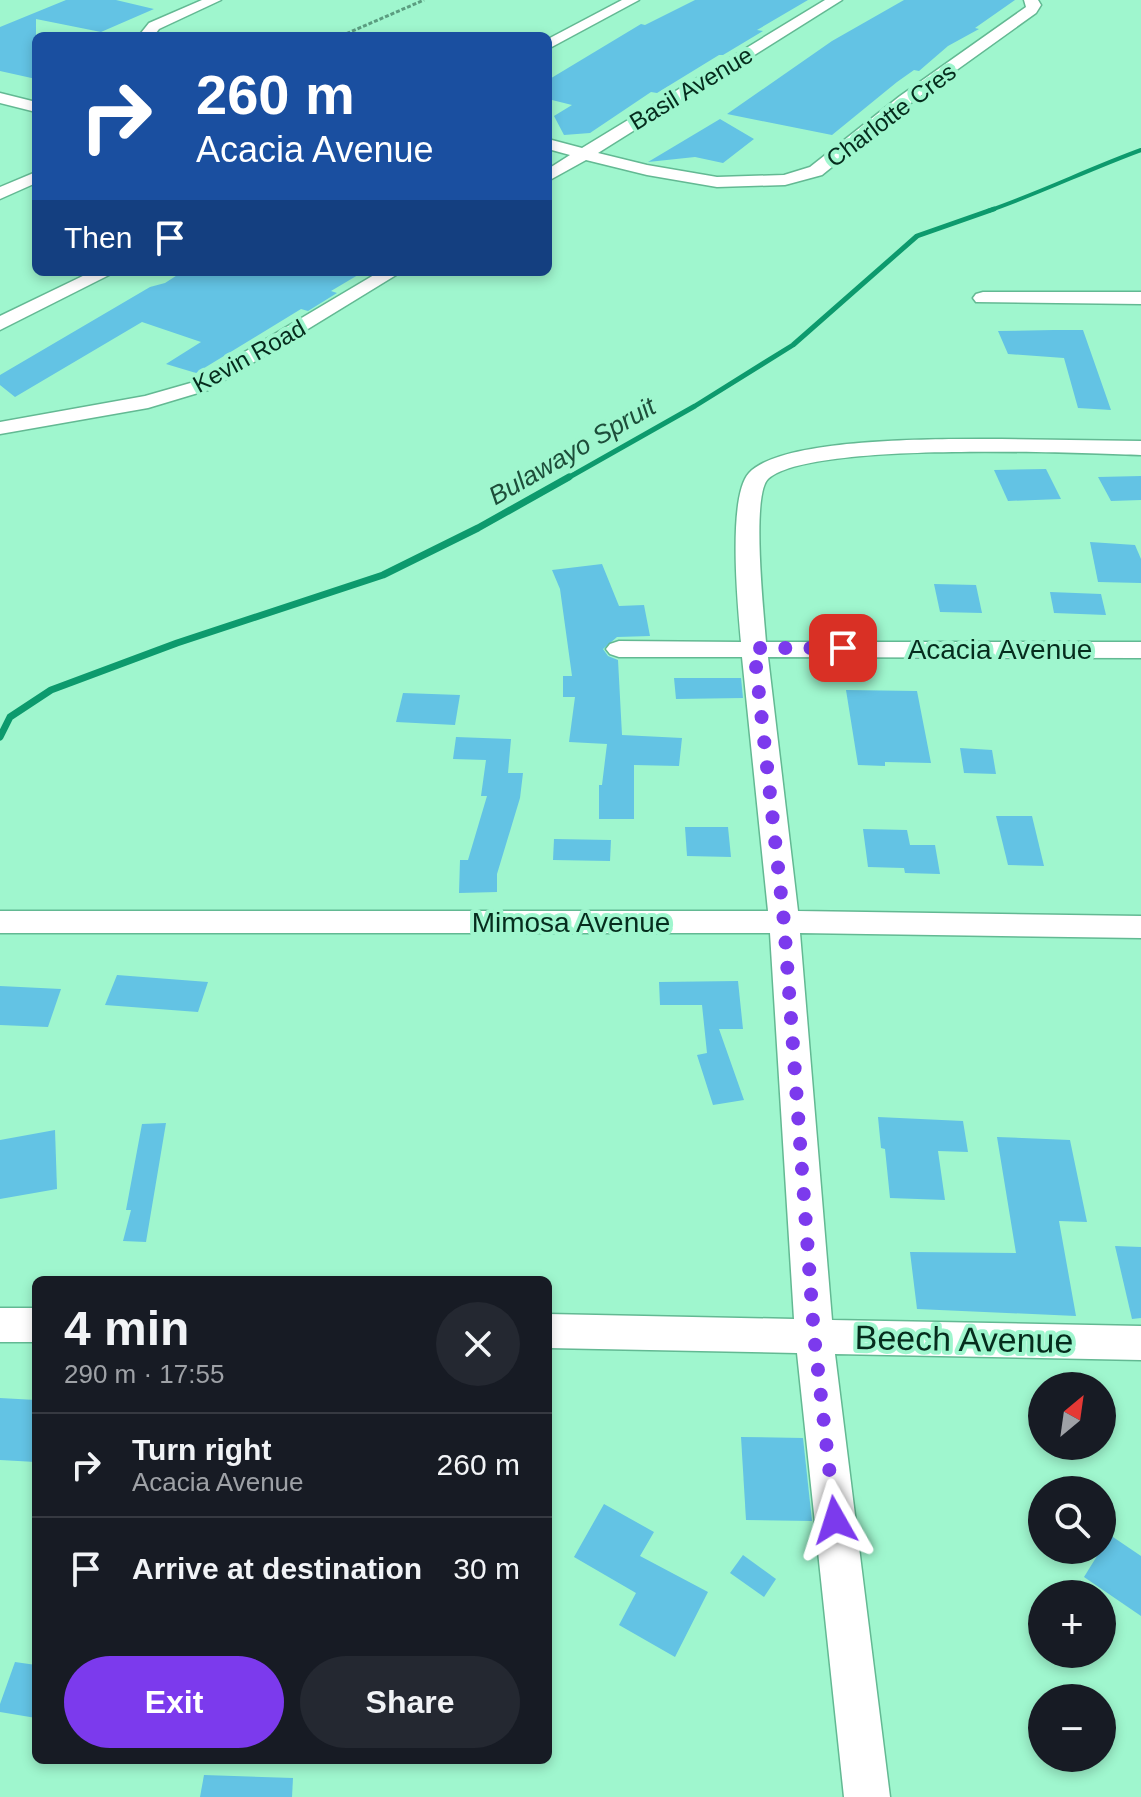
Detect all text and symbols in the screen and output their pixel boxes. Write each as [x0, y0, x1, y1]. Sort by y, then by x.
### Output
street label: Basil Avenue [625, 41, 757, 135]
street label: Charlotte Cres [821, 58, 961, 172]
text: 260 m [196, 63, 355, 126]
icon: right [64, 64, 168, 168]
text: Acacia Avenue [196, 129, 434, 170]
icon: arrive [148, 216, 192, 260]
text: Then [64, 221, 132, 254]
street label: Kevin Road [188, 314, 310, 398]
water label: Bulawayo Spruit [483, 390, 662, 511]
pin [809, 614, 877, 682]
icon: arrive [821, 626, 865, 670]
street label: Acacia Avenue [908, 634, 1092, 665]
street label: Mimosa Avenue [472, 907, 670, 938]
text: 4 min [64, 1302, 189, 1355]
button: close [436, 1302, 520, 1386]
street label: Beech Avenue [854, 1318, 1074, 1360]
text: 290 m · 17:55 [64, 1359, 224, 1389]
north arrow [1028, 1372, 1116, 1460]
map controls [1028, 1372, 1116, 1772]
text: Turn right [132, 1433, 271, 1466]
icon: right [64, 1443, 108, 1487]
text: 260 m [437, 1448, 520, 1481]
text: Acacia Avenue [132, 1467, 304, 1497]
button: search [1028, 1476, 1116, 1564]
position arrow [793, 1478, 877, 1562]
icon: arrive [64, 1547, 108, 1591]
text: Arrive at destination [132, 1552, 422, 1585]
text: 30 m [453, 1552, 520, 1585]
button: + [1028, 1580, 1116, 1668]
button: Exit [64, 1656, 284, 1748]
button: Share [300, 1656, 520, 1748]
button: − [1028, 1684, 1116, 1772]

